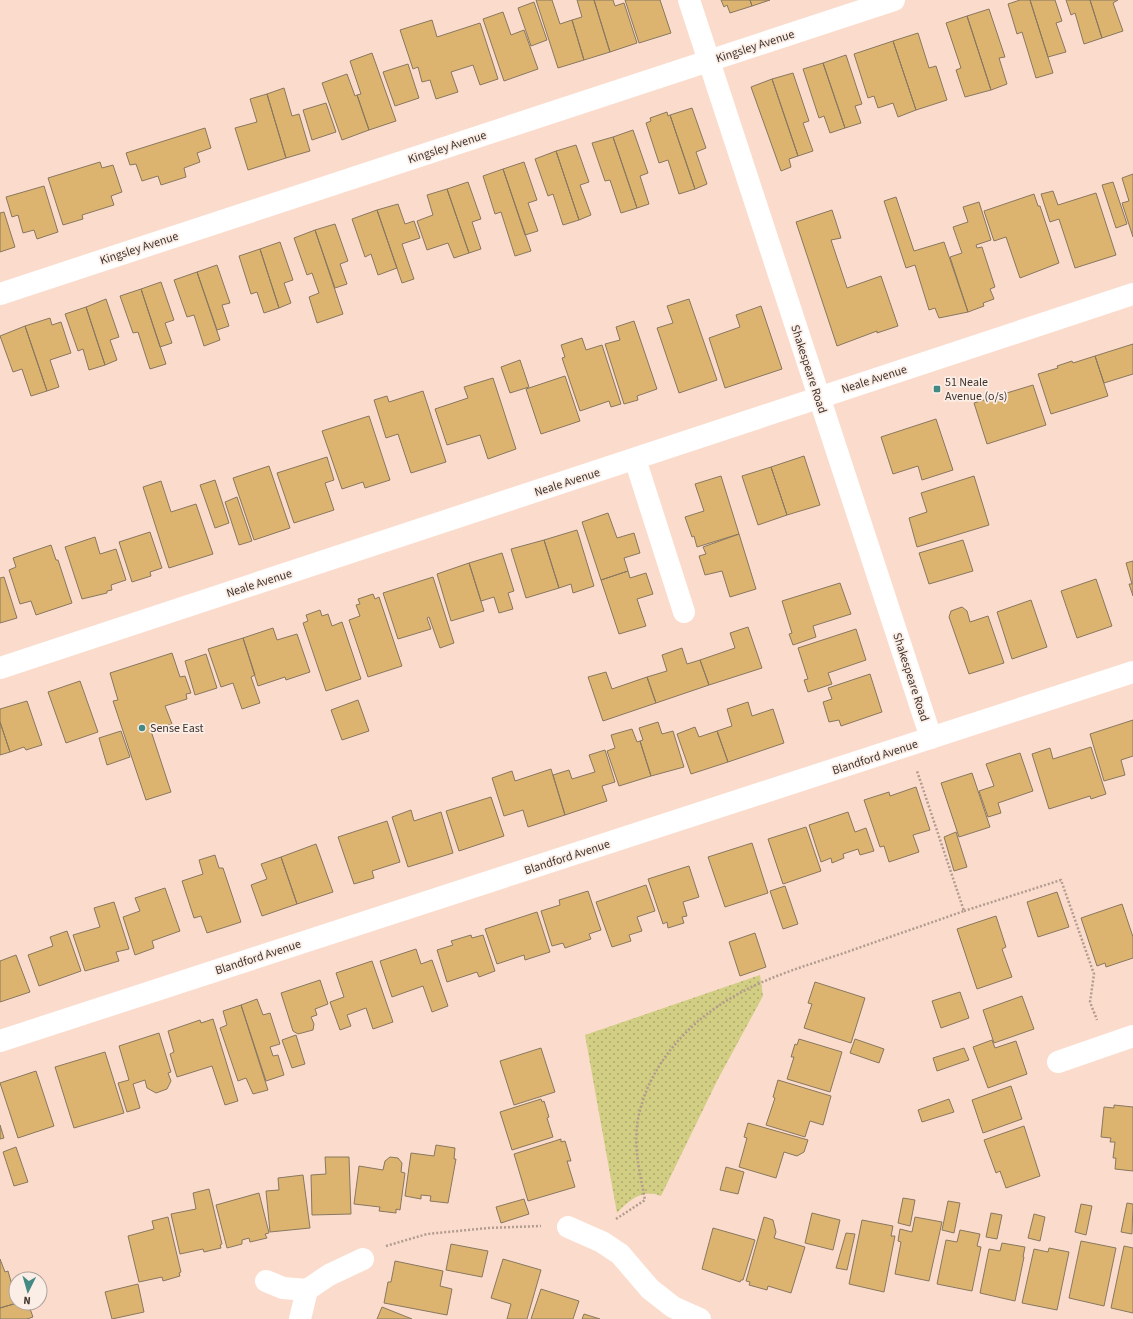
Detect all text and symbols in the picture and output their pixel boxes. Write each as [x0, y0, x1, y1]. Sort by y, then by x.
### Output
street label: Kingsley Avenue [714, 26, 797, 67]
street label: Kingsley Avenue [406, 127, 489, 168]
street label: Kingsley Avenue [98, 228, 181, 269]
street label: Shakespeare Road [786, 323, 831, 416]
street label: Neale Avenue [839, 361, 909, 398]
place label: 51 Neale Avenue (o/s) [945, 374, 1007, 405]
marker: 51 Neale Avenue (o/s) [932, 384, 942, 394]
street label: Neale Avenue [532, 464, 602, 501]
street label: Neale Avenue [224, 565, 294, 602]
street label: Shakespeare Road [888, 631, 933, 724]
place label: Sense East [150, 720, 204, 737]
marker: Sense East [137, 723, 147, 733]
street label: Blandford Avenue [830, 736, 920, 779]
street label: Blandford Avenue [522, 836, 612, 879]
street label: Blandford Avenue [213, 936, 303, 979]
north arrow [8, 1271, 48, 1311]
text: N [23, 1293, 31, 1308]

